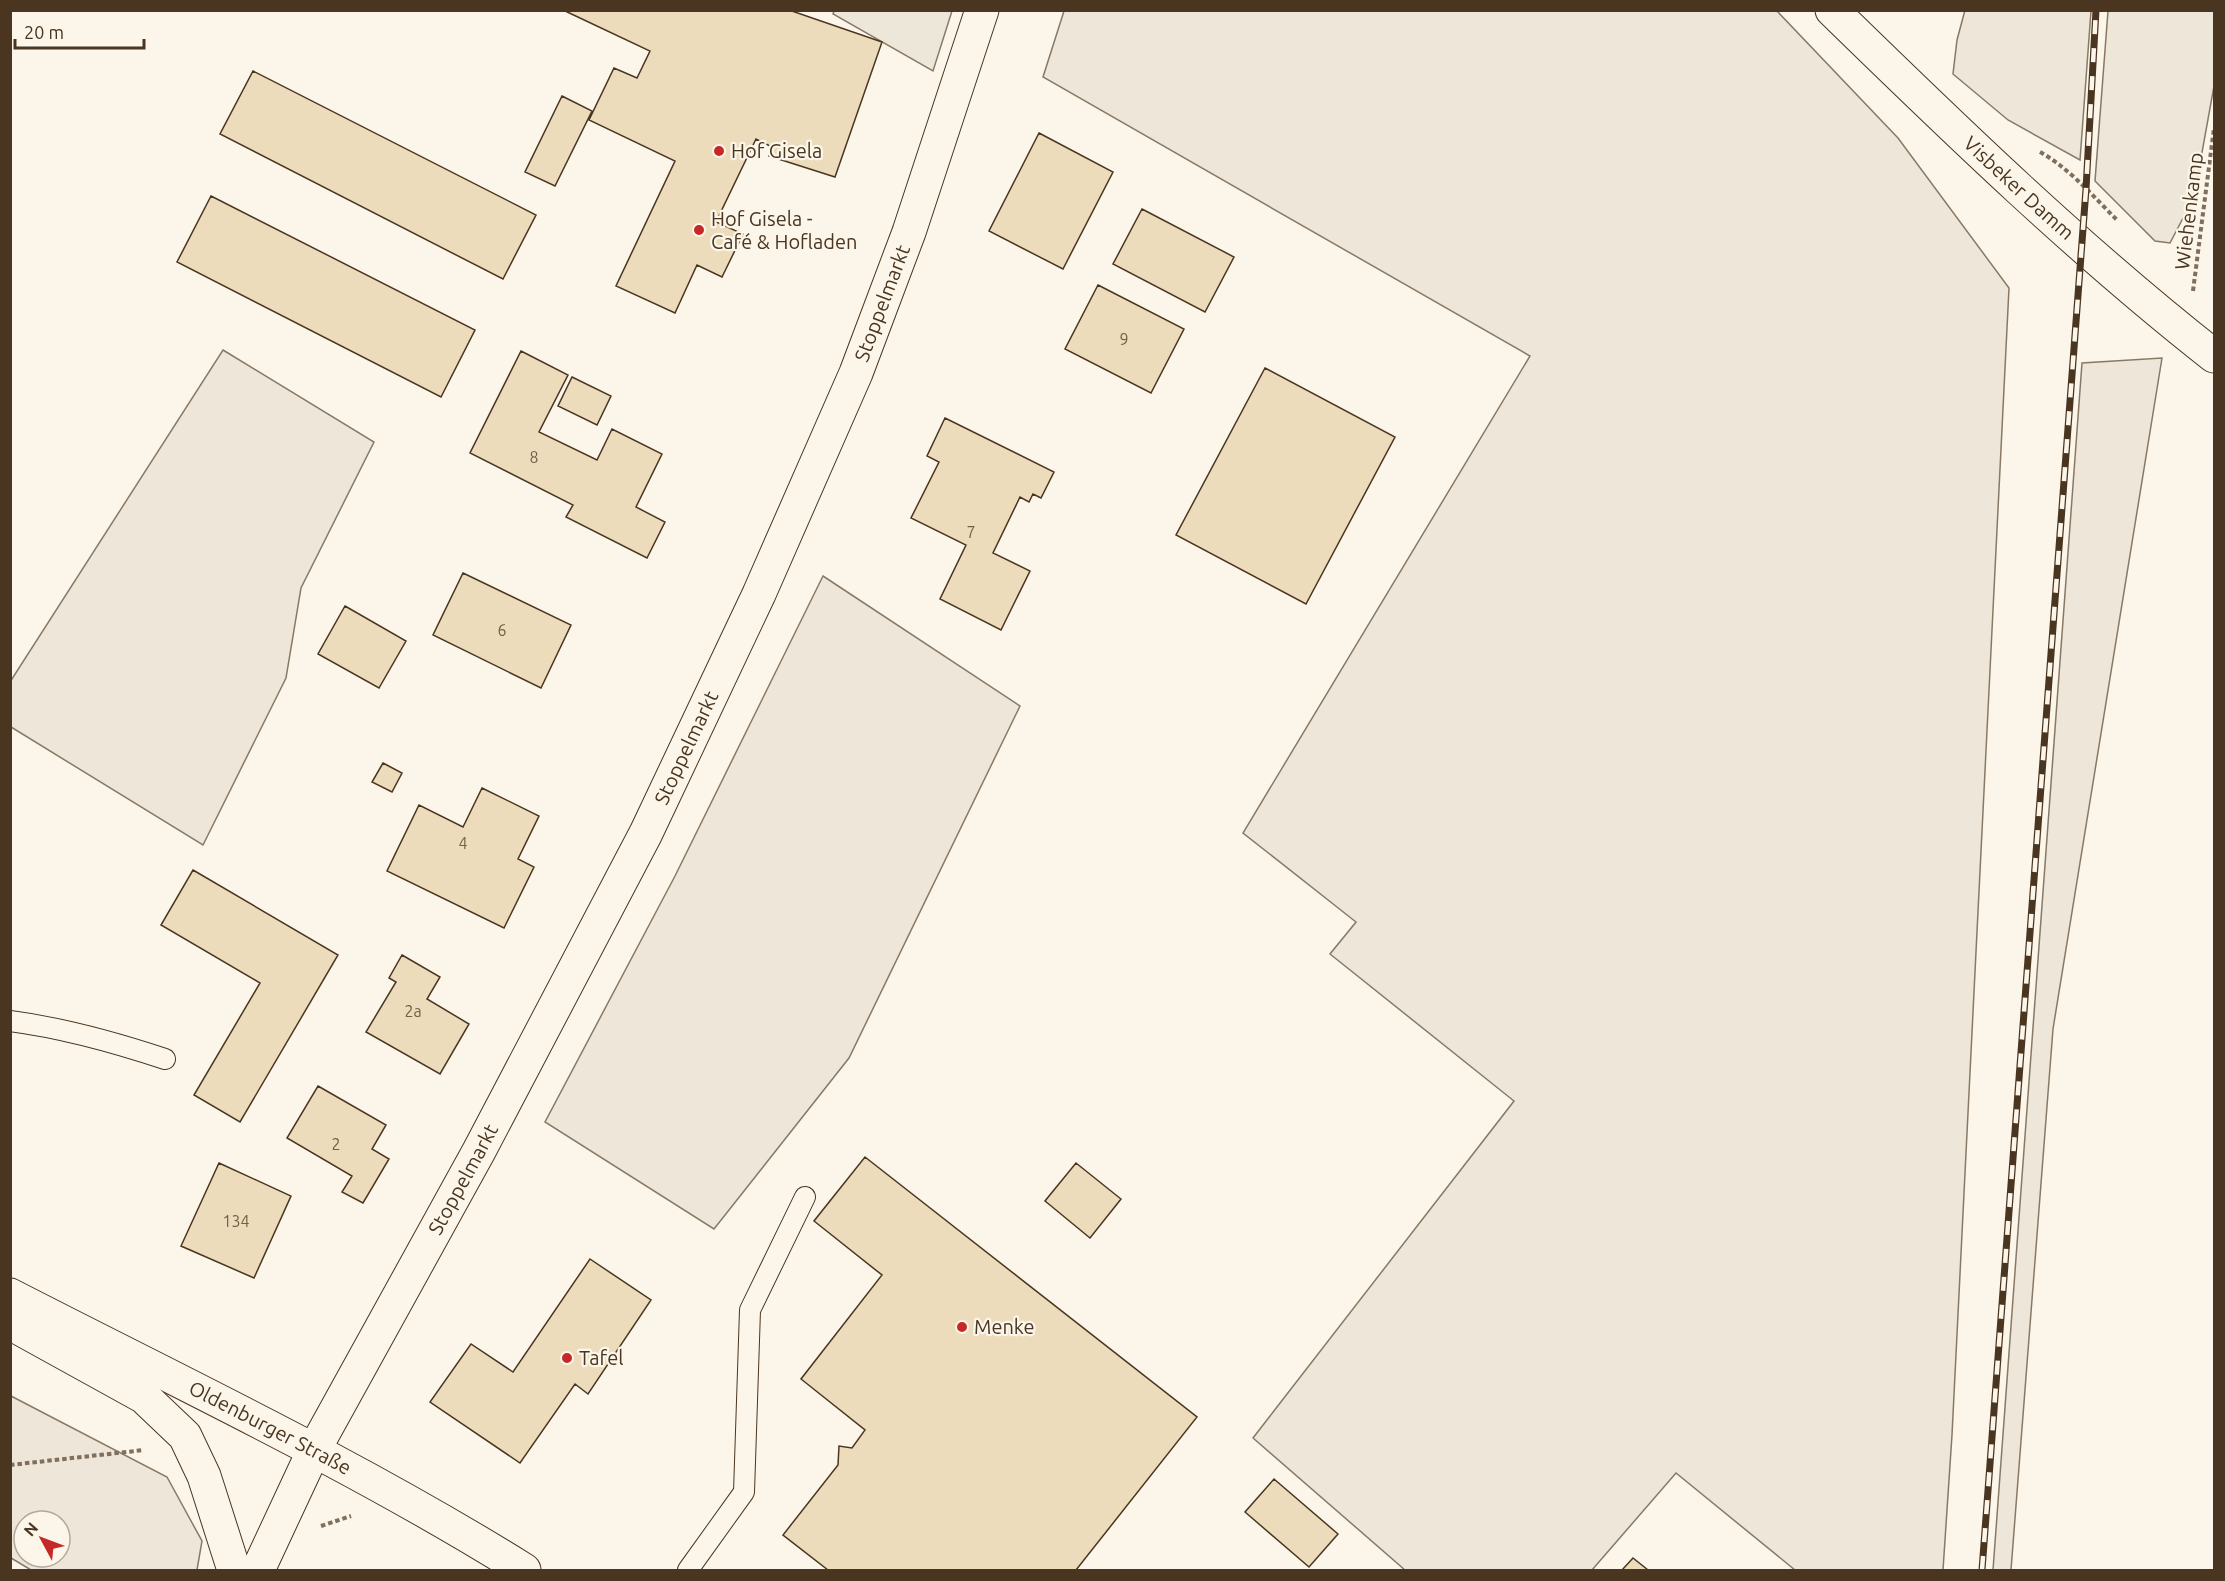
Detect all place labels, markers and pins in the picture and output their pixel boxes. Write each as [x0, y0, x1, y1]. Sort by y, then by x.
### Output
place label: Hof Gisela [731, 139, 822, 162]
marker: Hof Gisela [712, 144, 726, 158]
place label: Hof Gisela - Café & Hofladen [711, 207, 857, 253]
marker: Hof Gisela - Café & Hofladen [692, 223, 706, 237]
place label: Menke [974, 1315, 1035, 1338]
marker: Menke [955, 1320, 969, 1334]
place label: Tafel [579, 1346, 624, 1369]
marker: Tafel [560, 1351, 574, 1365]

